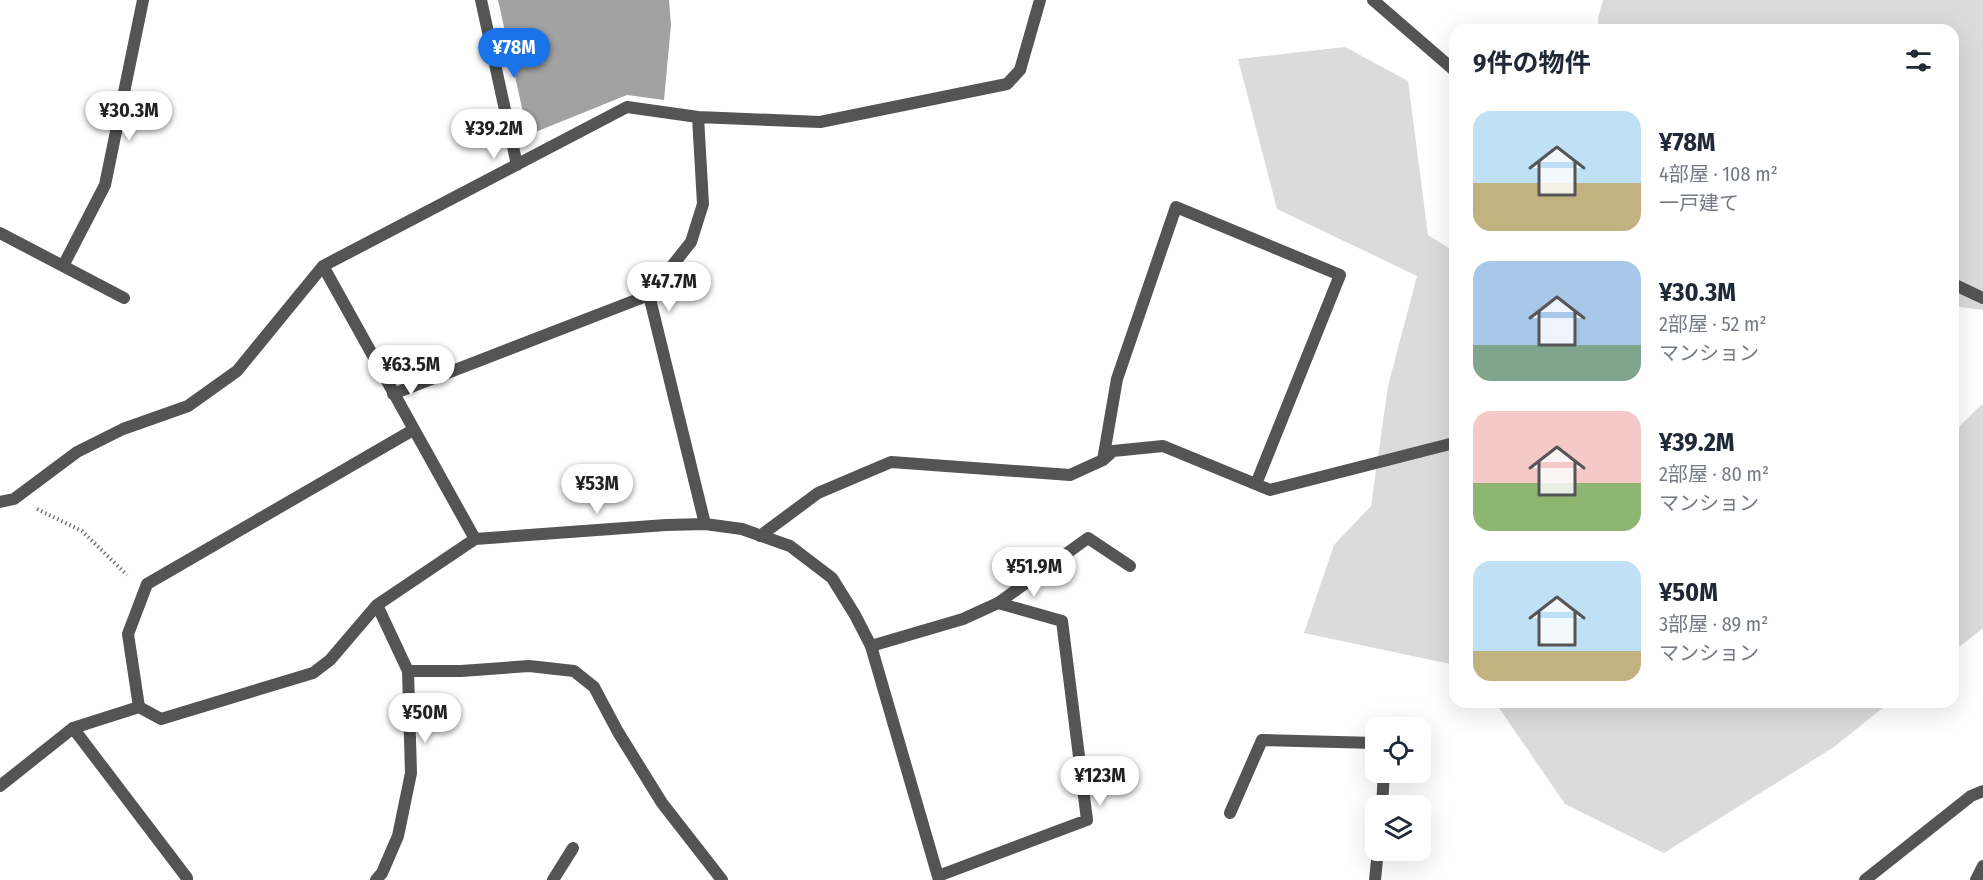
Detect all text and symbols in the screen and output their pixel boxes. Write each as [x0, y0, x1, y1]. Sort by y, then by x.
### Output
pin: ¥78M [478, 28, 550, 79]
text: ¥78M [492, 35, 536, 59]
icon: filters [1902, 44, 1935, 77]
text: 9件の物件 [1473, 48, 1590, 79]
pin: ¥30.3M [80, 91, 178, 142]
text: ¥30.3M [99, 98, 159, 122]
pin: ¥39.2M [445, 109, 543, 160]
text: ¥39.2M [465, 116, 523, 140]
text: ¥78M [1659, 127, 1716, 158]
icon: home [1521, 135, 1593, 207]
text: 4部屋 · 108 m² [1659, 162, 1778, 186]
text: 一戸建て [1659, 191, 1739, 215]
pin: ¥47.7M [620, 262, 718, 313]
text: ¥47.7M [641, 269, 697, 293]
text: ¥30.3M [1659, 277, 1736, 308]
icon: home [1521, 285, 1593, 357]
text: 2部屋 · 52 m² [1659, 312, 1766, 336]
text: マンション [1659, 341, 1759, 365]
pin: ¥63.5M [362, 345, 460, 396]
text: ¥63.5M [382, 352, 440, 376]
text: ¥39.2M [1659, 427, 1734, 458]
icon: home [1521, 435, 1593, 507]
text: 2部屋 · 80 m² [1659, 462, 1769, 486]
pin: ¥53M [561, 464, 633, 515]
text: ¥53M [575, 471, 619, 495]
text: マンション [1659, 491, 1759, 515]
pin: ¥51.9M [985, 547, 1083, 598]
text: ¥51.9M [1006, 554, 1062, 578]
text: ¥50M [1659, 577, 1718, 608]
icon: home [1521, 585, 1593, 657]
text: 3部屋 · 89 m² [1659, 612, 1768, 636]
text: マンション [1659, 641, 1759, 665]
pin: ¥50M [389, 693, 461, 744]
text: ¥50M [402, 700, 448, 724]
map controls [1365, 717, 1431, 861]
button: locate [1365, 717, 1431, 783]
pin: ¥123M [1058, 756, 1142, 807]
text: ¥123M [1074, 763, 1126, 787]
button: layers [1365, 795, 1431, 861]

